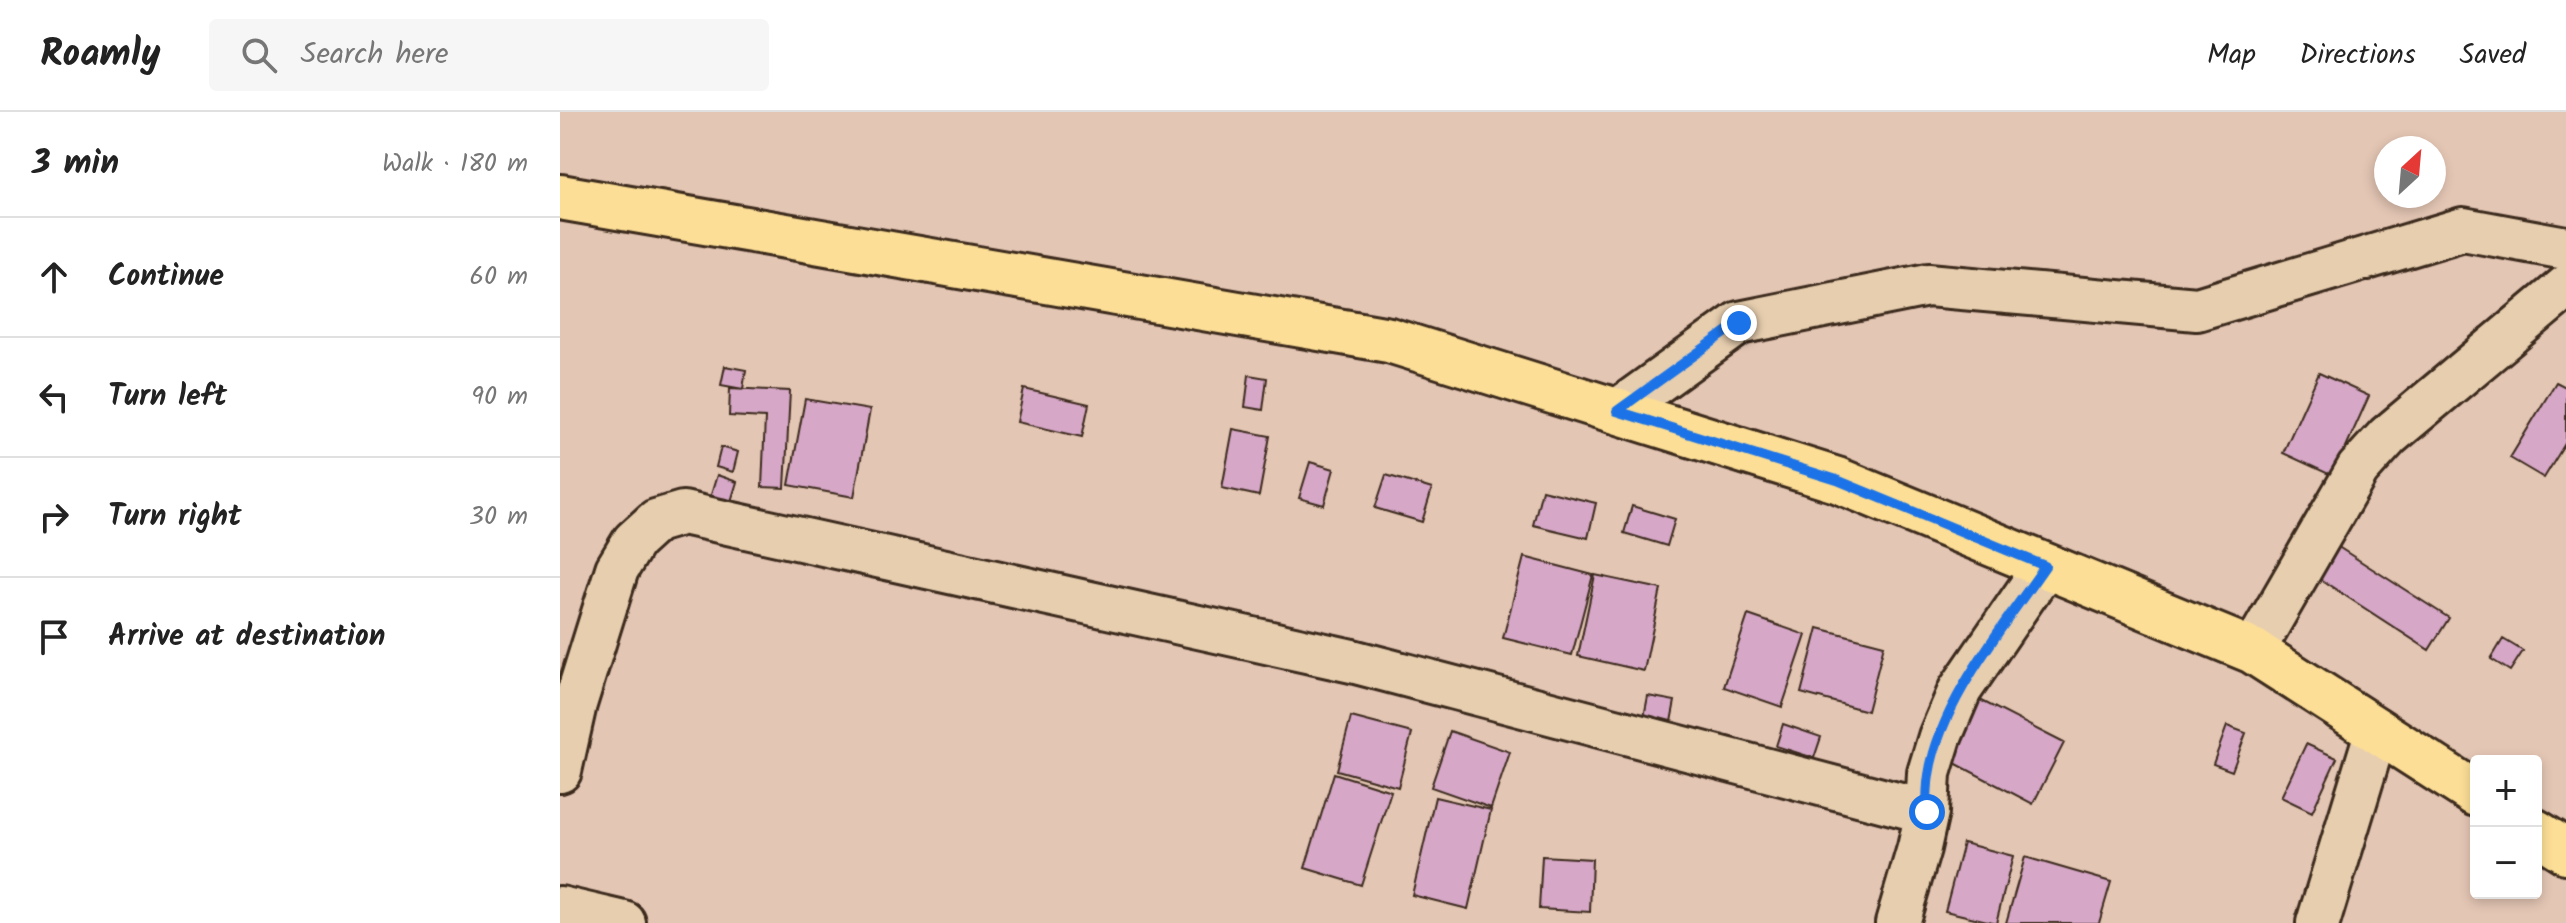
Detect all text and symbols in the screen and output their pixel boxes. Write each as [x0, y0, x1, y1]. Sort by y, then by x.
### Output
search box [209, 19, 769, 91]
text: Roamly [40, 25, 161, 85]
text: Search here [301, 31, 448, 79]
icon: search [237, 33, 281, 77]
text: Map [2207, 33, 2256, 78]
text: Directions [2300, 33, 2416, 78]
text: Saved [2460, 33, 2526, 78]
north arrow [2374, 136, 2446, 208]
text: 3 min [32, 137, 119, 191]
text: Walk · 180 m [382, 143, 528, 185]
text: Continue [108, 253, 224, 301]
icon: ahead [32, 255, 76, 299]
text: 60 m [469, 256, 528, 298]
route end [1721, 305, 1757, 341]
text: Turn left [108, 373, 227, 421]
icon: left [32, 375, 76, 419]
text: 90 m [471, 376, 528, 418]
text: Turn right [108, 493, 241, 541]
icon: right [32, 495, 76, 539]
text: 30 m [469, 496, 528, 538]
text: Arrive at destination [108, 613, 385, 661]
icon: arrive [32, 615, 76, 659]
map controls [2470, 755, 2542, 899]
button: + [2470, 755, 2542, 827]
route start [1909, 794, 1945, 830]
button: − [2470, 827, 2542, 899]

